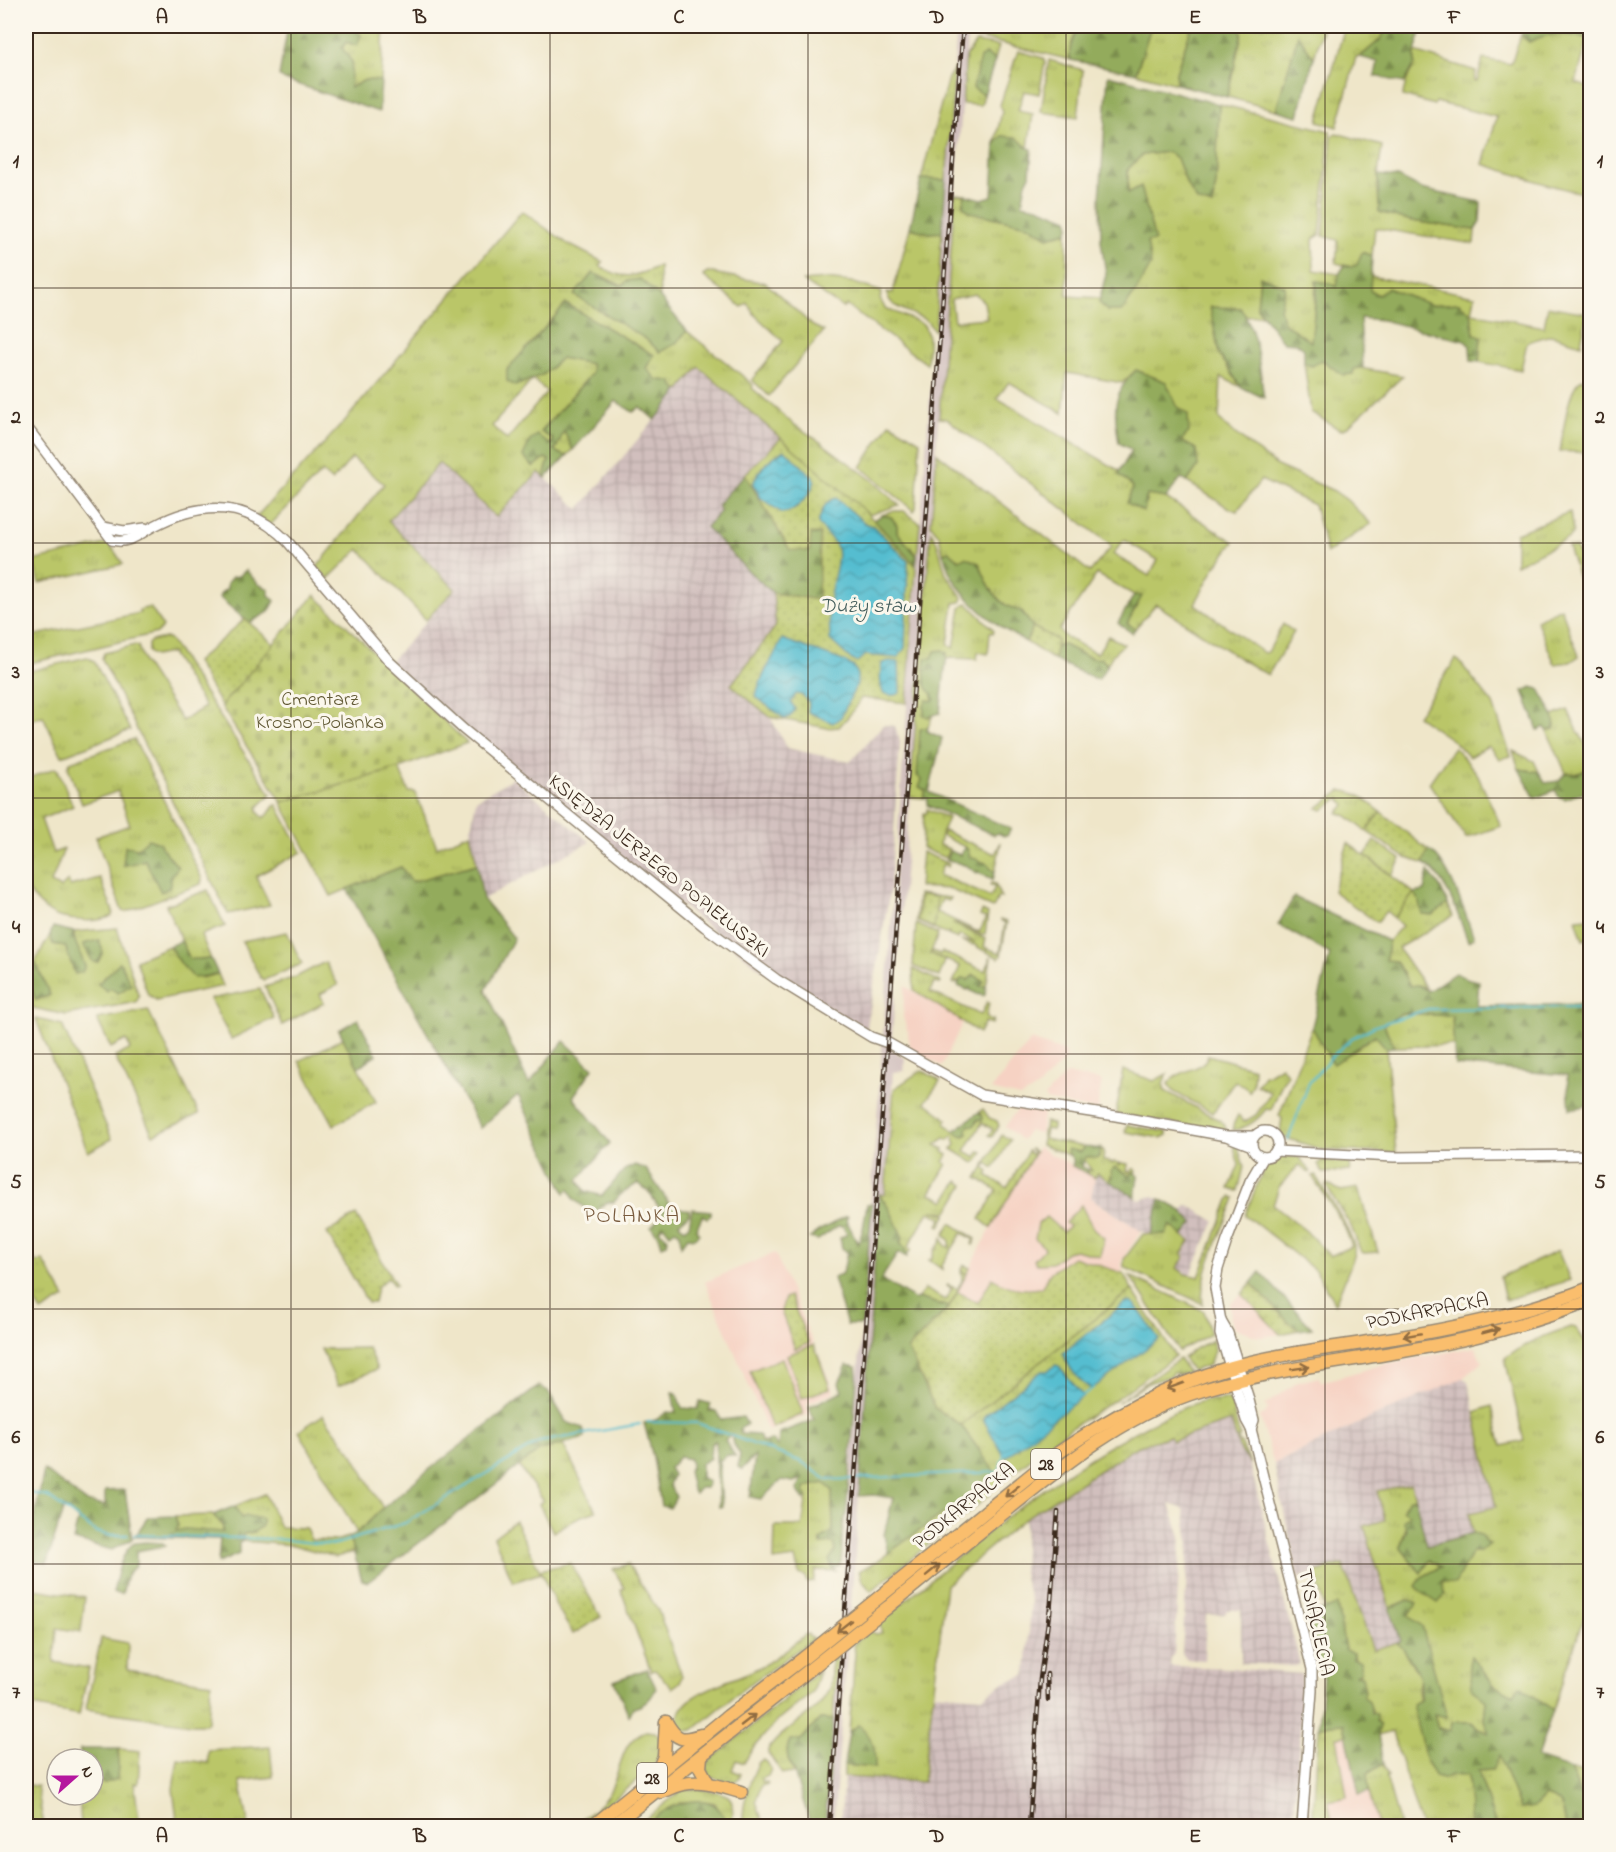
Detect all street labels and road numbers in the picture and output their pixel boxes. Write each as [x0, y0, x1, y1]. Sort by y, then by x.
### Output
street label: KSIĘDZA JERZEGO POPIEŁUSZKI [541, 768, 775, 966]
street label: PODKARPACKA [1364, 1286, 1491, 1339]
road number: 28 [1031, 1449, 1061, 1479]
street label: PODKARPACKA [907, 1457, 1022, 1557]
street label: TYSIĄCLECIA [1289, 1566, 1340, 1679]
road number: 28 [637, 1763, 667, 1793]

